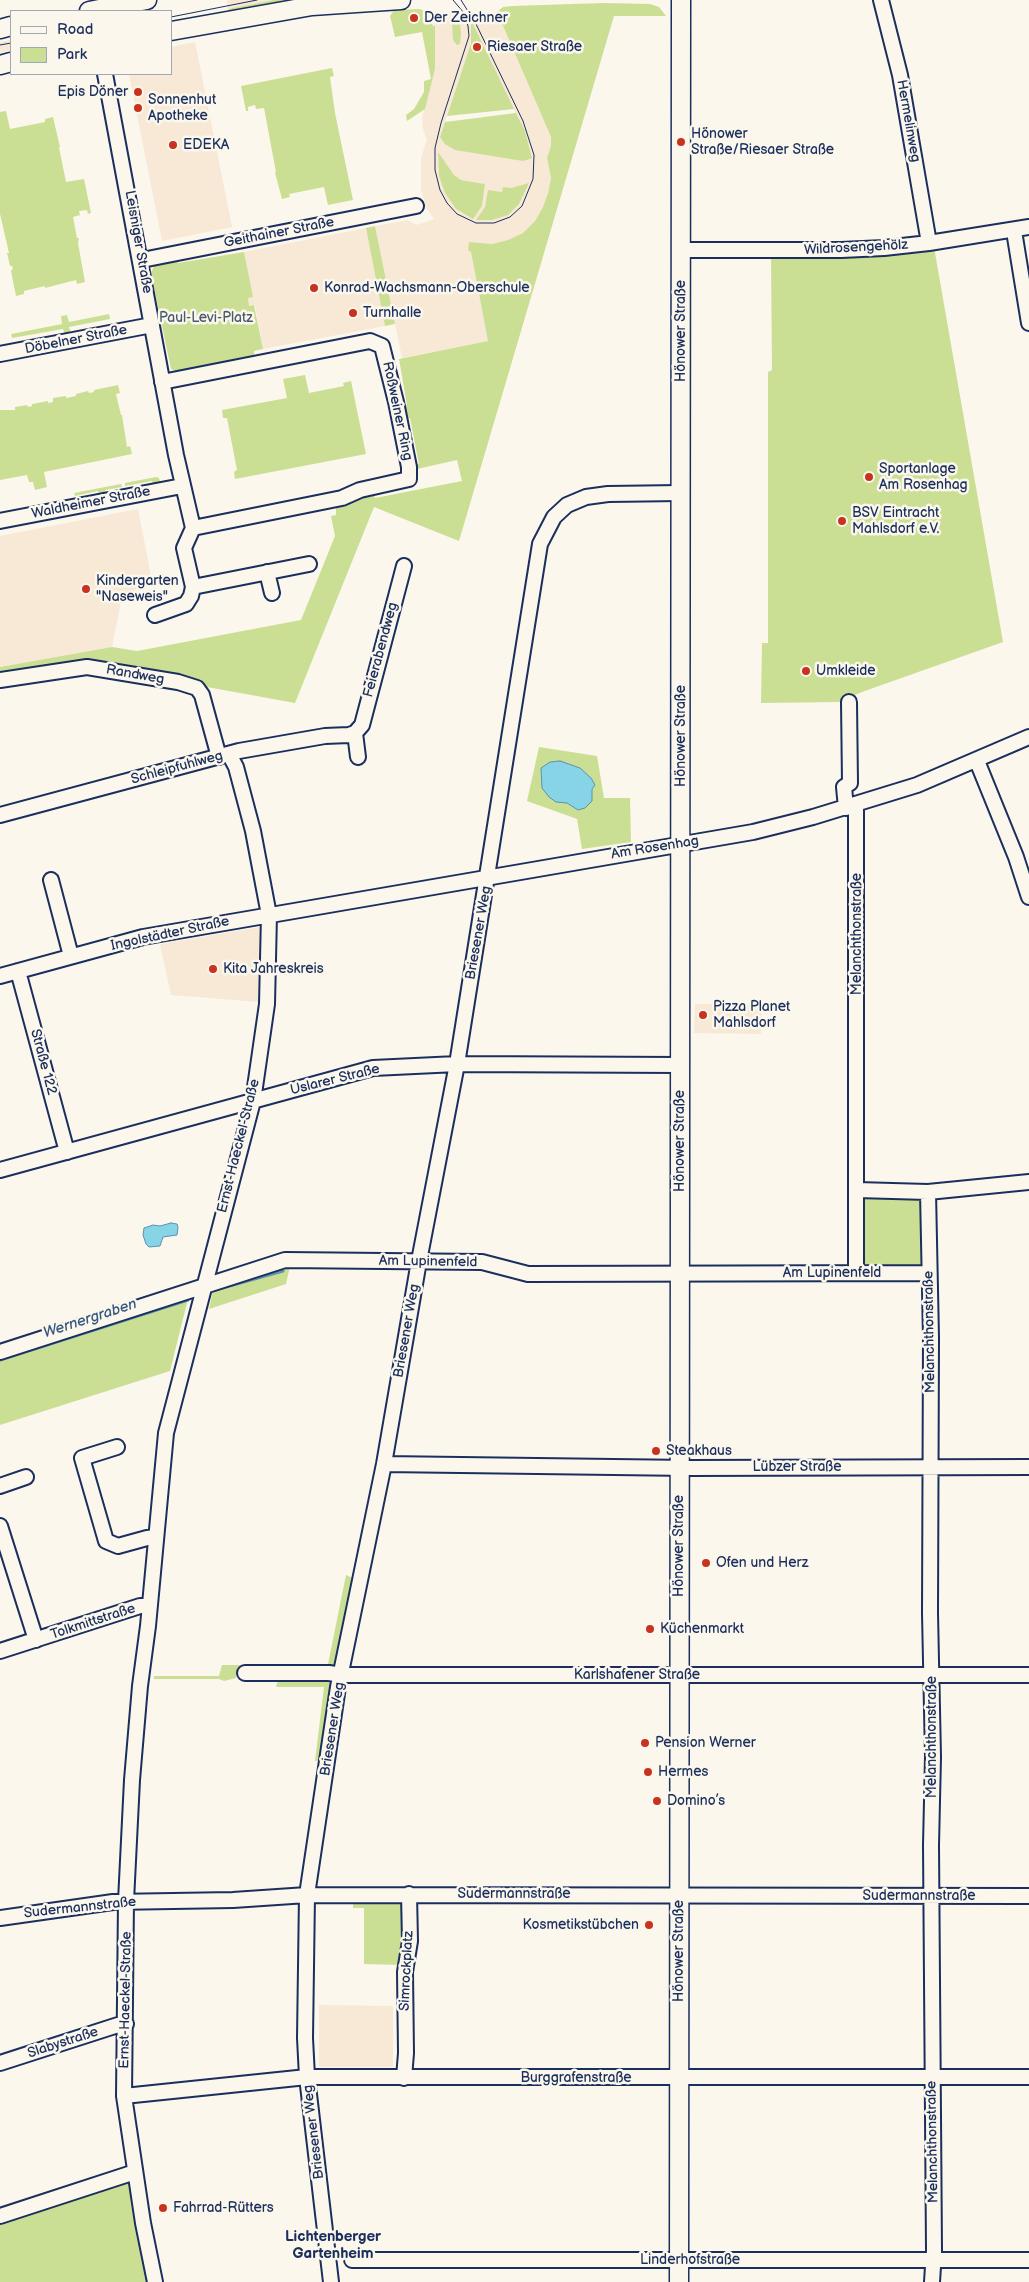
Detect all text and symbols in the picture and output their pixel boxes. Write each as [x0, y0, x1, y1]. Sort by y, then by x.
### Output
legend [10, 10, 172, 75]
place label: Der Zeichner [424, 10, 508, 26]
marker: Der Zeichner [408, 12, 420, 24]
text: Road [57, 20, 93, 39]
place label: Riesaer Straße [487, 39, 582, 55]
marker: Riesaer Straße [471, 41, 483, 53]
text: Park [57, 45, 87, 64]
street label: Hermelinweg [892, 79, 924, 163]
place label: Epis Döner [58, 84, 128, 100]
marker: Epis Döner [132, 86, 144, 98]
place label: Sonnenhut Apotheke [148, 92, 216, 124]
marker: Sonnenhut Apotheke [132, 102, 144, 114]
place label: Hönower Straße/Riesaer Straße [691, 126, 834, 158]
marker: Hönower Straße/Riesaer Straße [675, 136, 687, 148]
place label: EDEKA [183, 137, 229, 153]
marker: EDEKA [167, 139, 179, 151]
street label: Leisniger Straße [121, 189, 155, 295]
street label: Geithainer Straße [222, 214, 336, 252]
street label: Wildrosengehölz [804, 237, 908, 259]
place label: Konrad-Wachsmann-Oberschule [324, 280, 530, 296]
street label: Hönower Straße [673, 280, 689, 382]
marker: Konrad-Wachsmann-Oberschule [308, 282, 320, 294]
place label: Turnhalle [363, 305, 421, 321]
marker: Turnhalle [347, 307, 359, 319]
park label: Paul-Levi-Platz [159, 310, 253, 326]
street label: Döbelner Straße [23, 322, 129, 358]
street label: Roßweiner Ring [378, 360, 416, 462]
place label: Sportanlage Am Rosenhag [879, 461, 968, 494]
marker: Sportanlage Am Rosenhag [863, 471, 875, 483]
street label: Waldheimer Straße [30, 483, 152, 523]
place label: BSV Eintracht Mahlsdorf e.V. [852, 505, 939, 538]
marker: BSV Eintracht Mahlsdorf e.V. [836, 515, 848, 527]
place label: Kindergarten "Naseweis" [96, 573, 179, 606]
marker: Kindergarten "Naseweis" [80, 583, 92, 595]
street label: Feierabendweg [360, 601, 402, 699]
street label: Randweg [105, 662, 165, 688]
place label: Umkleide [816, 663, 876, 679]
marker: Umkleide [800, 665, 812, 677]
street label: Hönower Straße [673, 685, 689, 787]
street label: Schleipfuhlweg [129, 748, 225, 788]
street label: Am Rosenhag [610, 833, 700, 863]
street label: Melanchthonstraße [849, 873, 865, 995]
street label: Briesener Weg [462, 885, 496, 981]
street label: Ingolstädter Straße [109, 913, 231, 955]
place label: Kita Jahreskreis [223, 961, 324, 977]
marker: Kita Jahreskreis [207, 963, 219, 975]
place label: Pizza Planet Mahlsdorf [713, 999, 790, 1032]
marker: Pizza Planet Mahlsdorf [697, 1009, 709, 1021]
street label: Straße 122 [26, 1027, 60, 1097]
street label: Uslarer Straße [289, 1061, 381, 1099]
street label: Ernst-Haeckel-Straße [214, 1077, 264, 1215]
street label: Hönower Straße [672, 1090, 688, 1192]
street label: Am Lupinenfeld [379, 1253, 477, 1271]
street label: Am Lupinenfeld [783, 1265, 881, 1281]
street label: Melanchthonstraße [921, 1271, 939, 1393]
street label: Briesener Weg [390, 1283, 424, 1379]
water label: Wernergraben [41, 1295, 139, 1343]
place label: Steakhaus [666, 1443, 732, 1459]
marker: Steakhaus [650, 1445, 662, 1457]
street label: Lübzer Straße [753, 1459, 841, 1475]
street label: Hönower Straße [671, 1495, 687, 1597]
place label: Ofen und Herz [716, 1555, 808, 1571]
marker: Ofen und Herz [700, 1557, 712, 1569]
street label: Tolkmittstraße [48, 1600, 138, 1644]
place label: Küchenmarkt [660, 1621, 744, 1637]
marker: Küchenmarkt [644, 1623, 656, 1635]
street label: Karlshafener Straße [574, 1667, 700, 1683]
street label: Melanchthonstraße [924, 1676, 940, 1798]
street label: Briesener Weg [317, 1681, 349, 1777]
place label: Pension Werner [655, 1735, 756, 1751]
marker: Pension Werner [639, 1737, 651, 1749]
place label: Hermes [658, 1764, 708, 1780]
marker: Hermes [642, 1766, 654, 1778]
place label: Domino’s [667, 1793, 725, 1809]
marker: Domino’s [651, 1795, 663, 1807]
street label: Sudermannstraße [458, 1886, 570, 1902]
street label: Sudermannstraße [863, 1888, 975, 1904]
street label: Sudermannstraße [23, 1894, 137, 1922]
street label: Hönower Straße [671, 1900, 687, 2002]
place label: Kosmetikstübchen [523, 1917, 639, 1933]
marker: Kosmetikstübchen [643, 1919, 655, 1931]
street label: Simrockplatz [397, 1930, 417, 2012]
street label: Ernst-Haeckel-Straße [116, 1931, 136, 2069]
street label: Slabystraße [26, 2024, 100, 2062]
street label: Burggrafenstraße [520, 2070, 632, 2086]
street label: Melanchthonstraße [924, 2081, 942, 2203]
street label: Briesener Weg [300, 2084, 328, 2180]
place label: Fahrrad-Rütters [173, 2200, 274, 2216]
marker: Fahrrad-Rütters [157, 2202, 169, 2214]
district label: Lichtenberger Gartenheim [285, 2228, 381, 2263]
street label: Linderhofstraße [640, 2252, 740, 2268]

